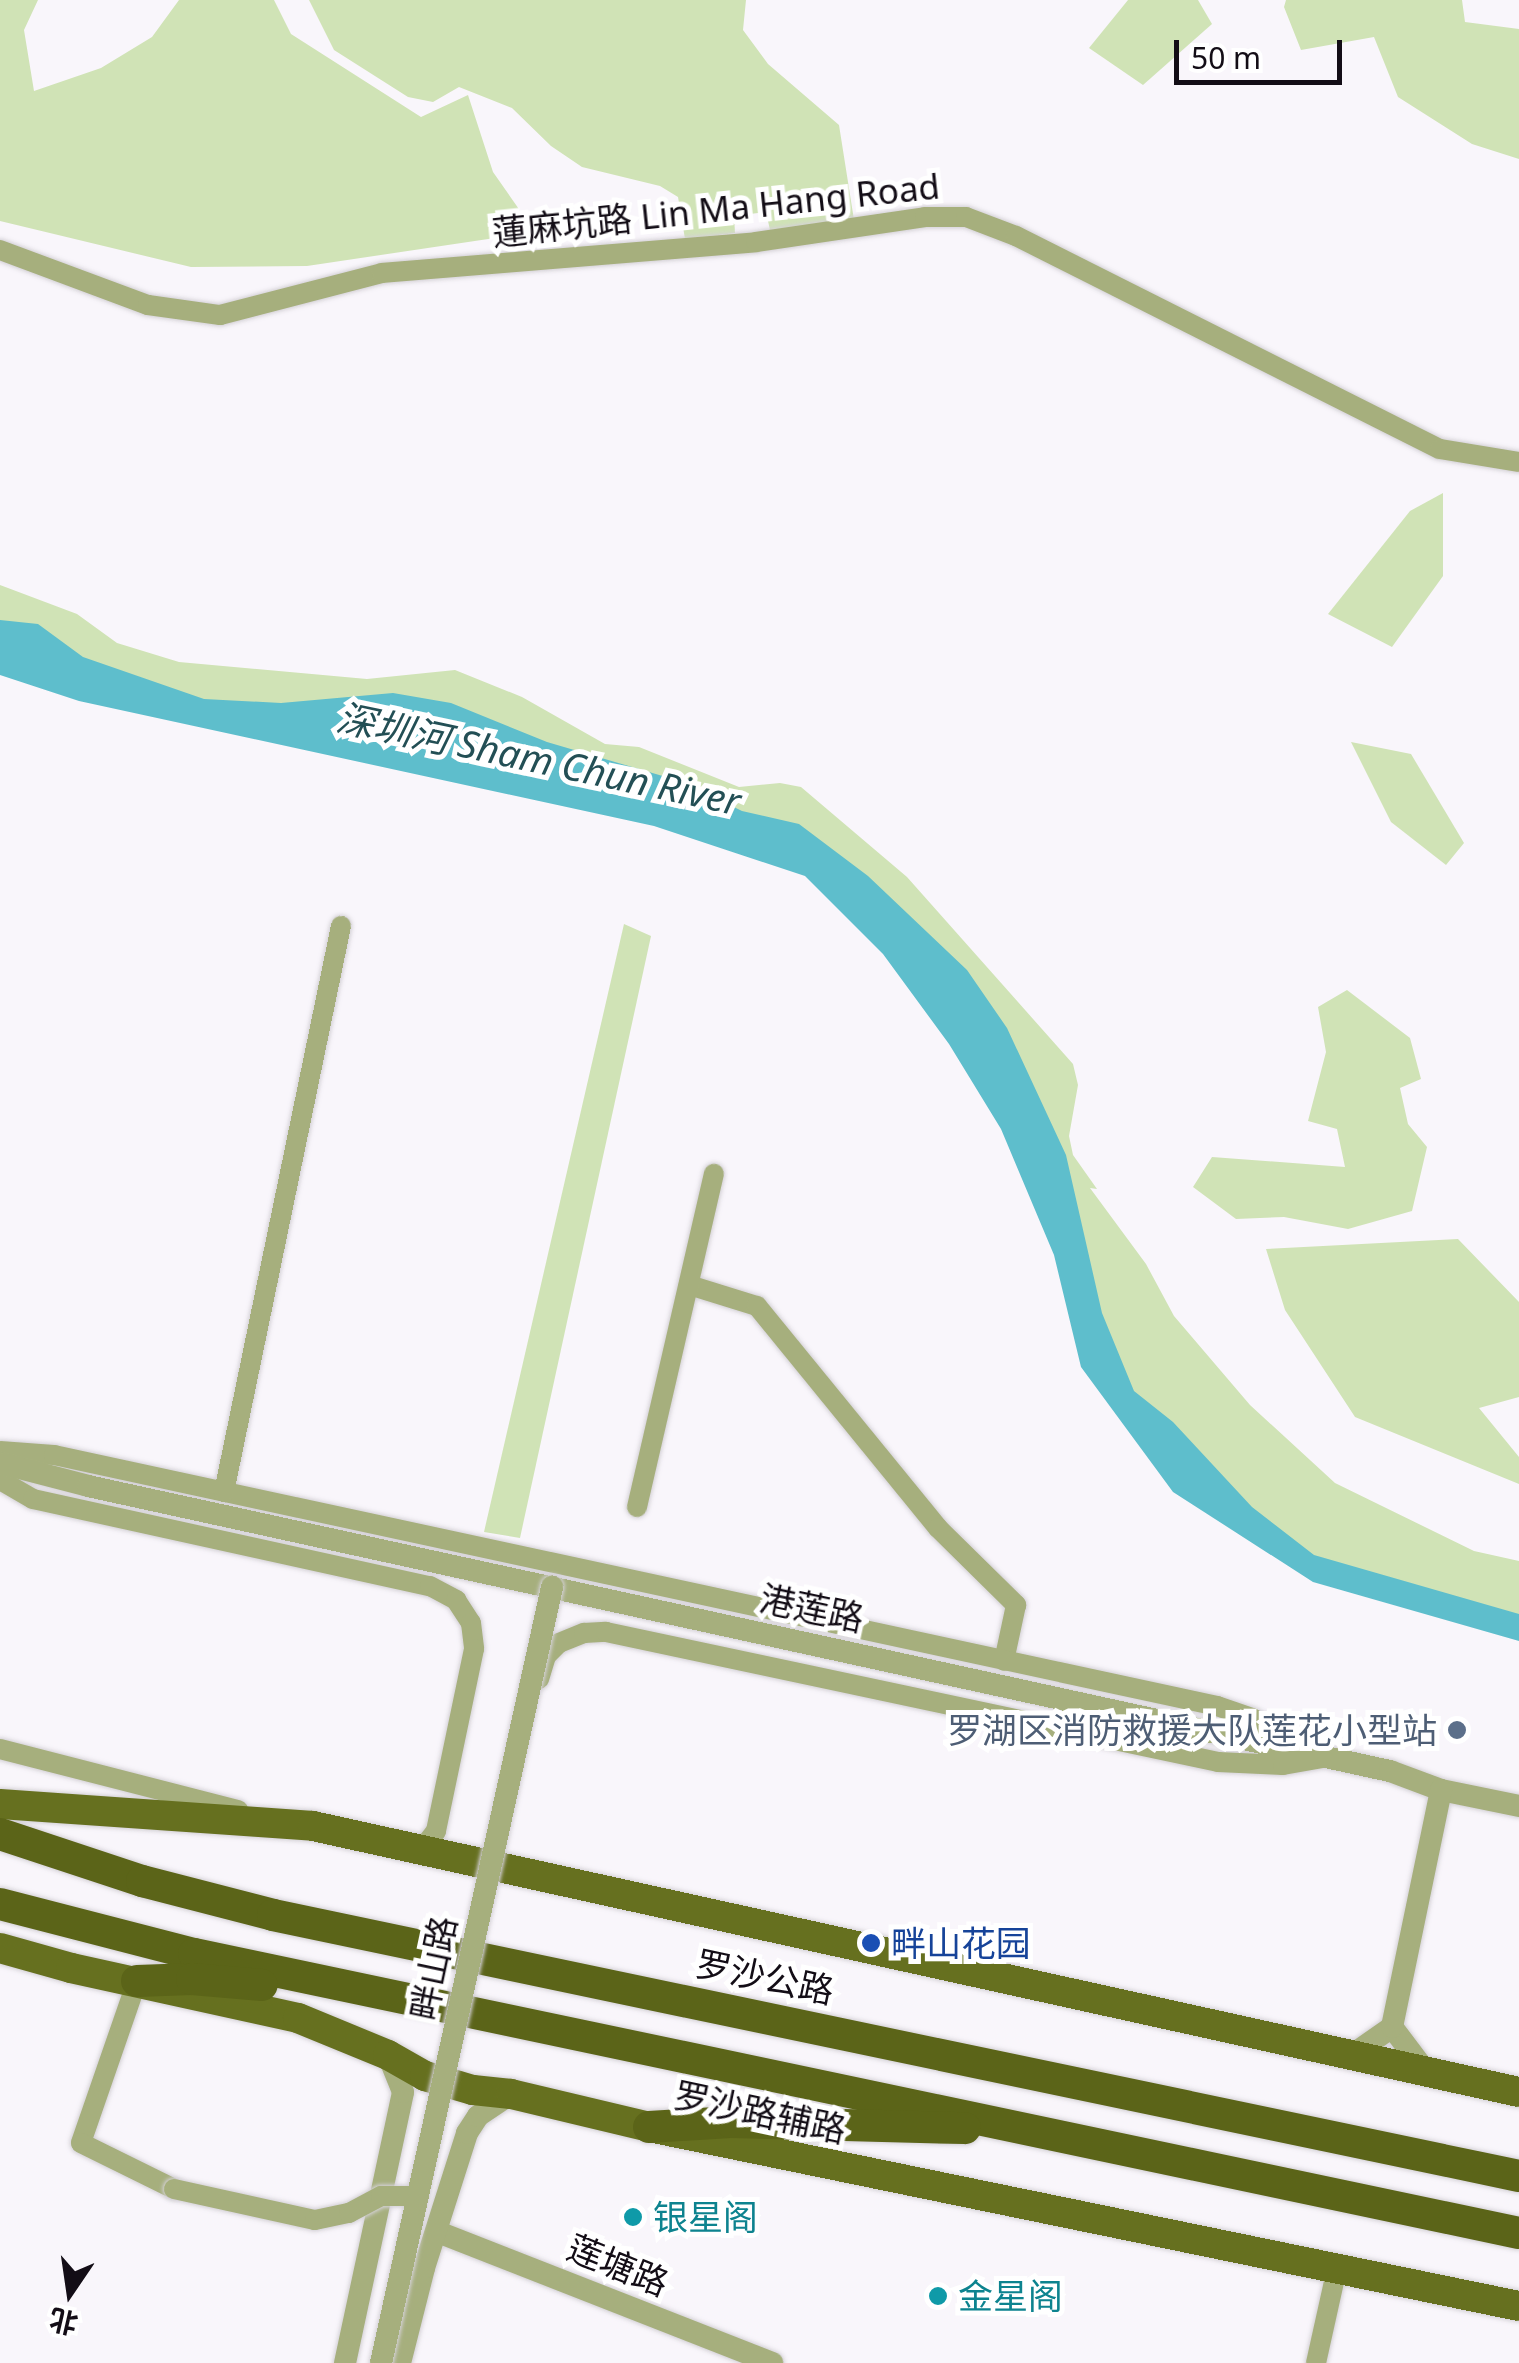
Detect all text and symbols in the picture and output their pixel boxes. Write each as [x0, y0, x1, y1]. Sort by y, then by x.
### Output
scale bar [1179, 20, 1346, 82]
text: 50 m [1191, 37, 1261, 78]
street label: 蓮麻坑路 Lin Ma Hang Road [490, 165, 942, 253]
water label: 深圳河 Sham Chun River [333, 694, 745, 824]
street label: 港莲路 [756, 1577, 868, 1639]
place label: 罗湖区消防救援大队莲花小型站 [947, 1709, 1437, 1751]
marker: 罗湖区消防救援大队莲花小型站 [1446, 1719, 1468, 1741]
street label: 畔山路 [402, 1912, 464, 2024]
place label: 畔山花园 [891, 1922, 1031, 1964]
marker: 畔山花园 [860, 1932, 882, 1954]
street label: 罗沙公路 [692, 1942, 838, 2012]
street label: 罗沙路辅路 [670, 2073, 850, 2151]
place label: 银星阁 [653, 2196, 758, 2238]
marker: 银星阁 [622, 2206, 644, 2228]
street label: 莲塘路 [561, 2226, 675, 2304]
north arrow [20, 2243, 120, 2343]
place label: 金星阁 [958, 2275, 1063, 2317]
marker: 金星阁 [927, 2285, 949, 2307]
text: 北 [45, 2301, 81, 2344]

